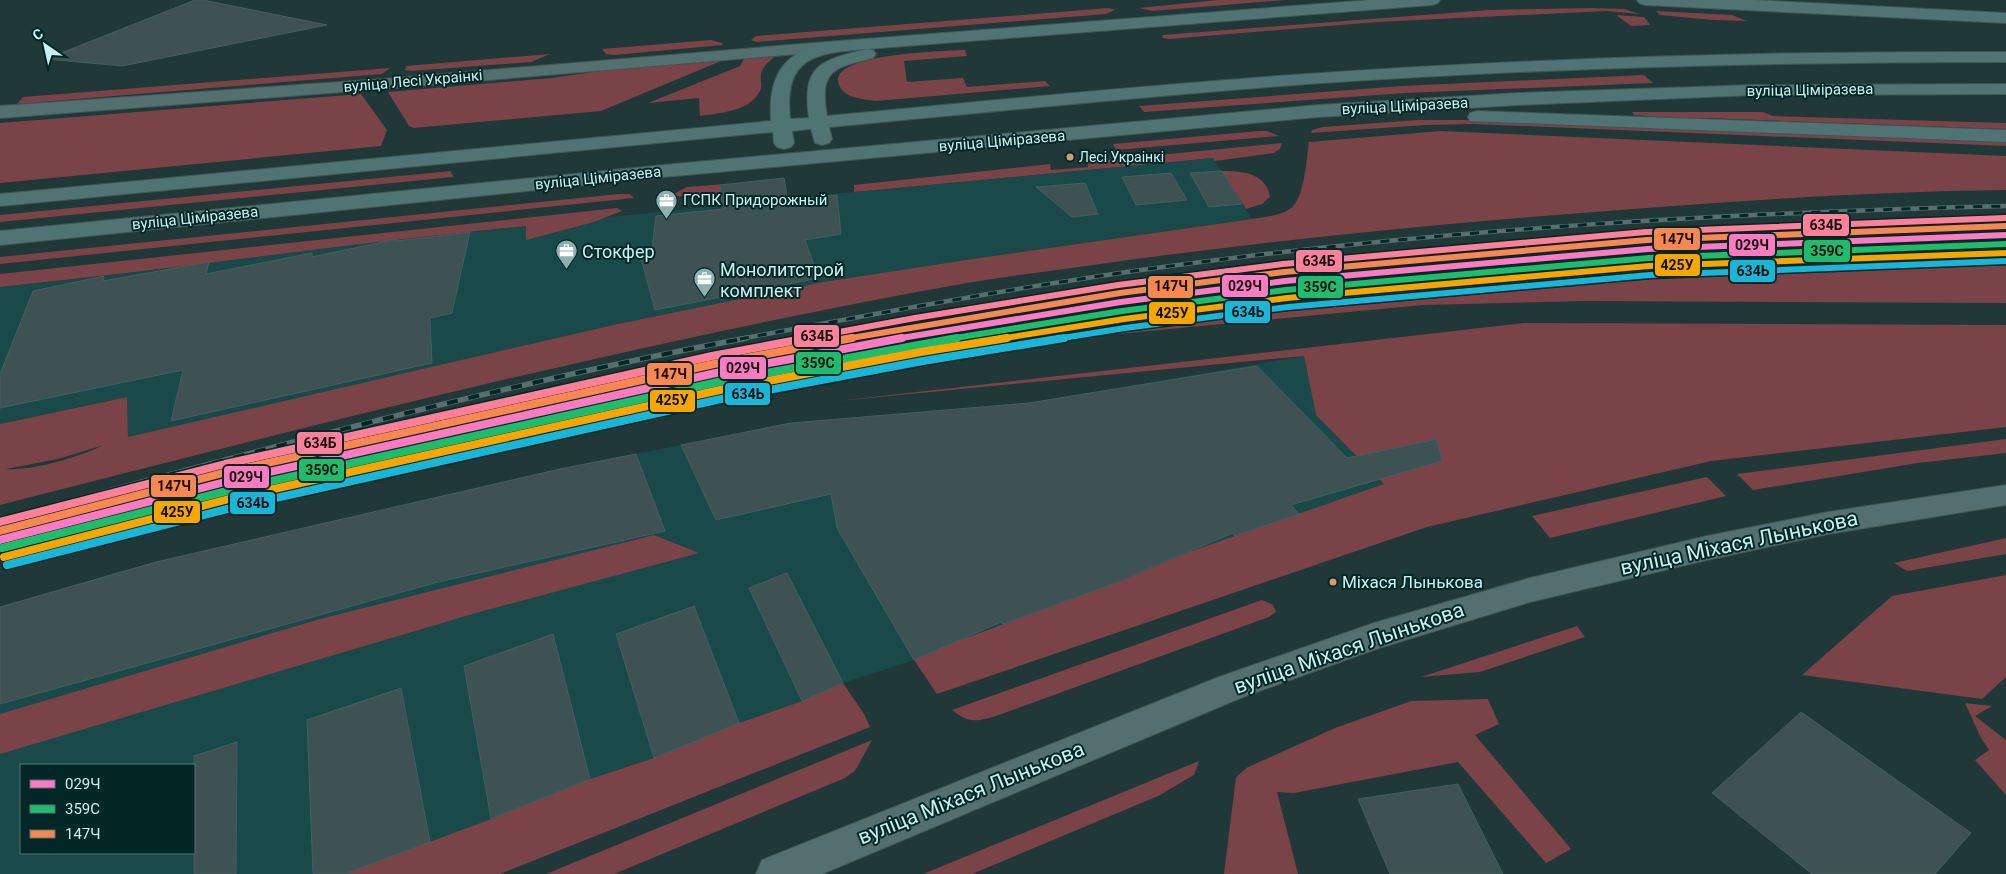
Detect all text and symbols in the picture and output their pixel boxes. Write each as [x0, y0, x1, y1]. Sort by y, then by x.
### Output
north arrow [20, 20, 70, 70]
text: С [29, 25, 46, 43]
street label: вуліца Лесі Украінкі [343, 66, 483, 96]
street label: вуліца Ціміразева [1747, 80, 1873, 100]
street label: вуліца Ціміразева [1341, 94, 1469, 118]
street label: вуліца Ціміразева [938, 127, 1066, 155]
place label: Лесі Украінкі [1079, 149, 1164, 165]
marker: Лесі Украінкі [1065, 152, 1075, 162]
street label: вуліца Ціміразева [534, 162, 662, 194]
office icon: ГСПК Придорожный [655, 188, 679, 219]
place label: ГСПК Придорожный [683, 191, 827, 209]
street label: вуліца Ціміразева [131, 202, 259, 234]
line badge: 634Б [1802, 213, 1850, 237]
text: 634Б [1810, 217, 1843, 233]
line badge: 147Ч [1653, 227, 1701, 251]
text: 147Ч [1660, 231, 1694, 247]
line badge: 029Ч [1728, 233, 1776, 257]
text: 029Ч [1735, 237, 1769, 253]
office icon: Стокфер [554, 239, 578, 270]
line badge: 359С [1803, 239, 1851, 263]
place label: Стокфер [582, 241, 655, 262]
text: 359С [1810, 243, 1844, 259]
line badge: 634Б [1295, 249, 1343, 273]
text: 634Б [1303, 253, 1336, 269]
line badge: 425У [1654, 253, 1701, 277]
text: 425У [1661, 257, 1694, 273]
place label: Монолитстрой комплект [720, 259, 844, 301]
line badge: 634Ь [1729, 259, 1776, 283]
text: 634Ь [1737, 263, 1770, 279]
office icon: Монолитстрой комплект [692, 267, 716, 298]
line badge: 029Ч [1221, 274, 1269, 298]
line badge: 147Ч [1147, 275, 1194, 299]
line badge: 359С [1297, 275, 1344, 299]
text: 147Ч [1154, 278, 1188, 294]
text: 029Ч [1228, 278, 1262, 294]
text: 359С [1303, 279, 1337, 295]
line badge: 634Ь [1224, 300, 1271, 324]
line badge: 425У [1148, 301, 1196, 325]
text: 634Ь [1232, 304, 1265, 320]
text: 425У [1156, 305, 1189, 321]
line badge: 634Б [793, 324, 840, 348]
text: 634Б [801, 328, 834, 344]
line badge: 359С [795, 351, 842, 375]
text: 359С [801, 355, 835, 371]
line badge: 029Ч [719, 356, 767, 380]
text: 029Ч [726, 360, 760, 376]
line badge: 147Ч [646, 362, 693, 386]
text: 147Ч [653, 366, 687, 382]
line badge: 634Ь [724, 382, 771, 406]
text: 634Ь [732, 386, 765, 402]
line badge: 425У [649, 389, 696, 413]
text: 425У [656, 392, 689, 408]
line badge: 634Б [296, 431, 343, 455]
text: 634Б [304, 435, 337, 451]
line badge: 359С [298, 458, 345, 482]
text: 359С [305, 462, 339, 478]
line badge: 029Ч [223, 465, 270, 489]
text: 029Ч [229, 469, 263, 485]
line badge: 147Ч [150, 474, 197, 498]
text: 147Ч [157, 478, 191, 494]
line badge: 634Ь [229, 491, 276, 515]
text: 634Ь [237, 495, 270, 511]
line badge: 425У [153, 500, 201, 524]
text: 425У [161, 504, 194, 520]
street label: вуліца Міхася Лынькова [1618, 506, 1860, 580]
place label: Міхася Лынькова [1342, 572, 1483, 592]
marker: Міхася Лынькова [1328, 577, 1338, 587]
street label: вуліца Міхася Лынькова [1231, 597, 1467, 699]
street label: вуліца Міхася Лынькова [854, 737, 1088, 849]
legend [20, 764, 195, 854]
text: 029Ч [65, 775, 101, 793]
text: 359С [65, 800, 100, 818]
text: 147Ч [65, 825, 101, 843]

